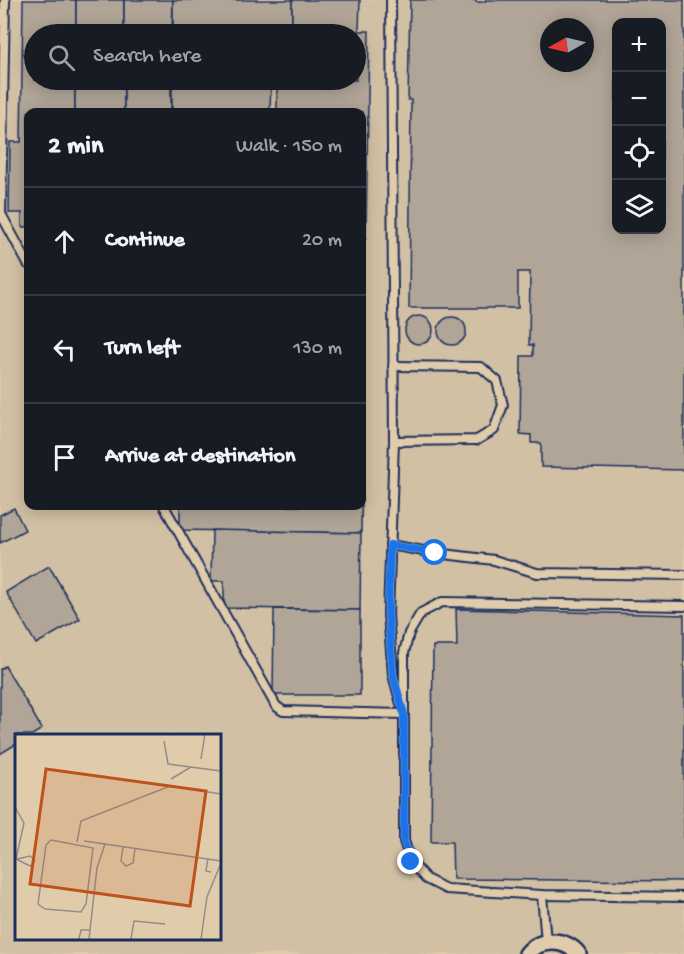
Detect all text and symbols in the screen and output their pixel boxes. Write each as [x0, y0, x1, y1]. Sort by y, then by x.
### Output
north arrow [540, 18, 594, 72]
map controls [612, 18, 666, 234]
button: + [612, 18, 666, 72]
search box [24, 24, 366, 90]
icon: search [45, 41, 78, 74]
text: Search here [93, 44, 201, 70]
button: − [612, 72, 666, 126]
button: locate [612, 126, 666, 180]
text: 2 min [48, 132, 103, 163]
text: Walk · 150 m [236, 136, 342, 159]
button: layers [612, 180, 666, 234]
icon: ahead [48, 225, 81, 258]
text: Continue [105, 228, 185, 254]
text: 20 m [302, 230, 342, 253]
icon: left [48, 333, 81, 366]
text: Turn left [105, 336, 179, 362]
text: 130 m [293, 338, 342, 361]
icon: arrive [48, 441, 81, 474]
text: Arrive at destination [105, 444, 295, 470]
route start [421, 539, 447, 565]
inset map [15, 734, 220, 939]
route end [397, 848, 423, 874]

